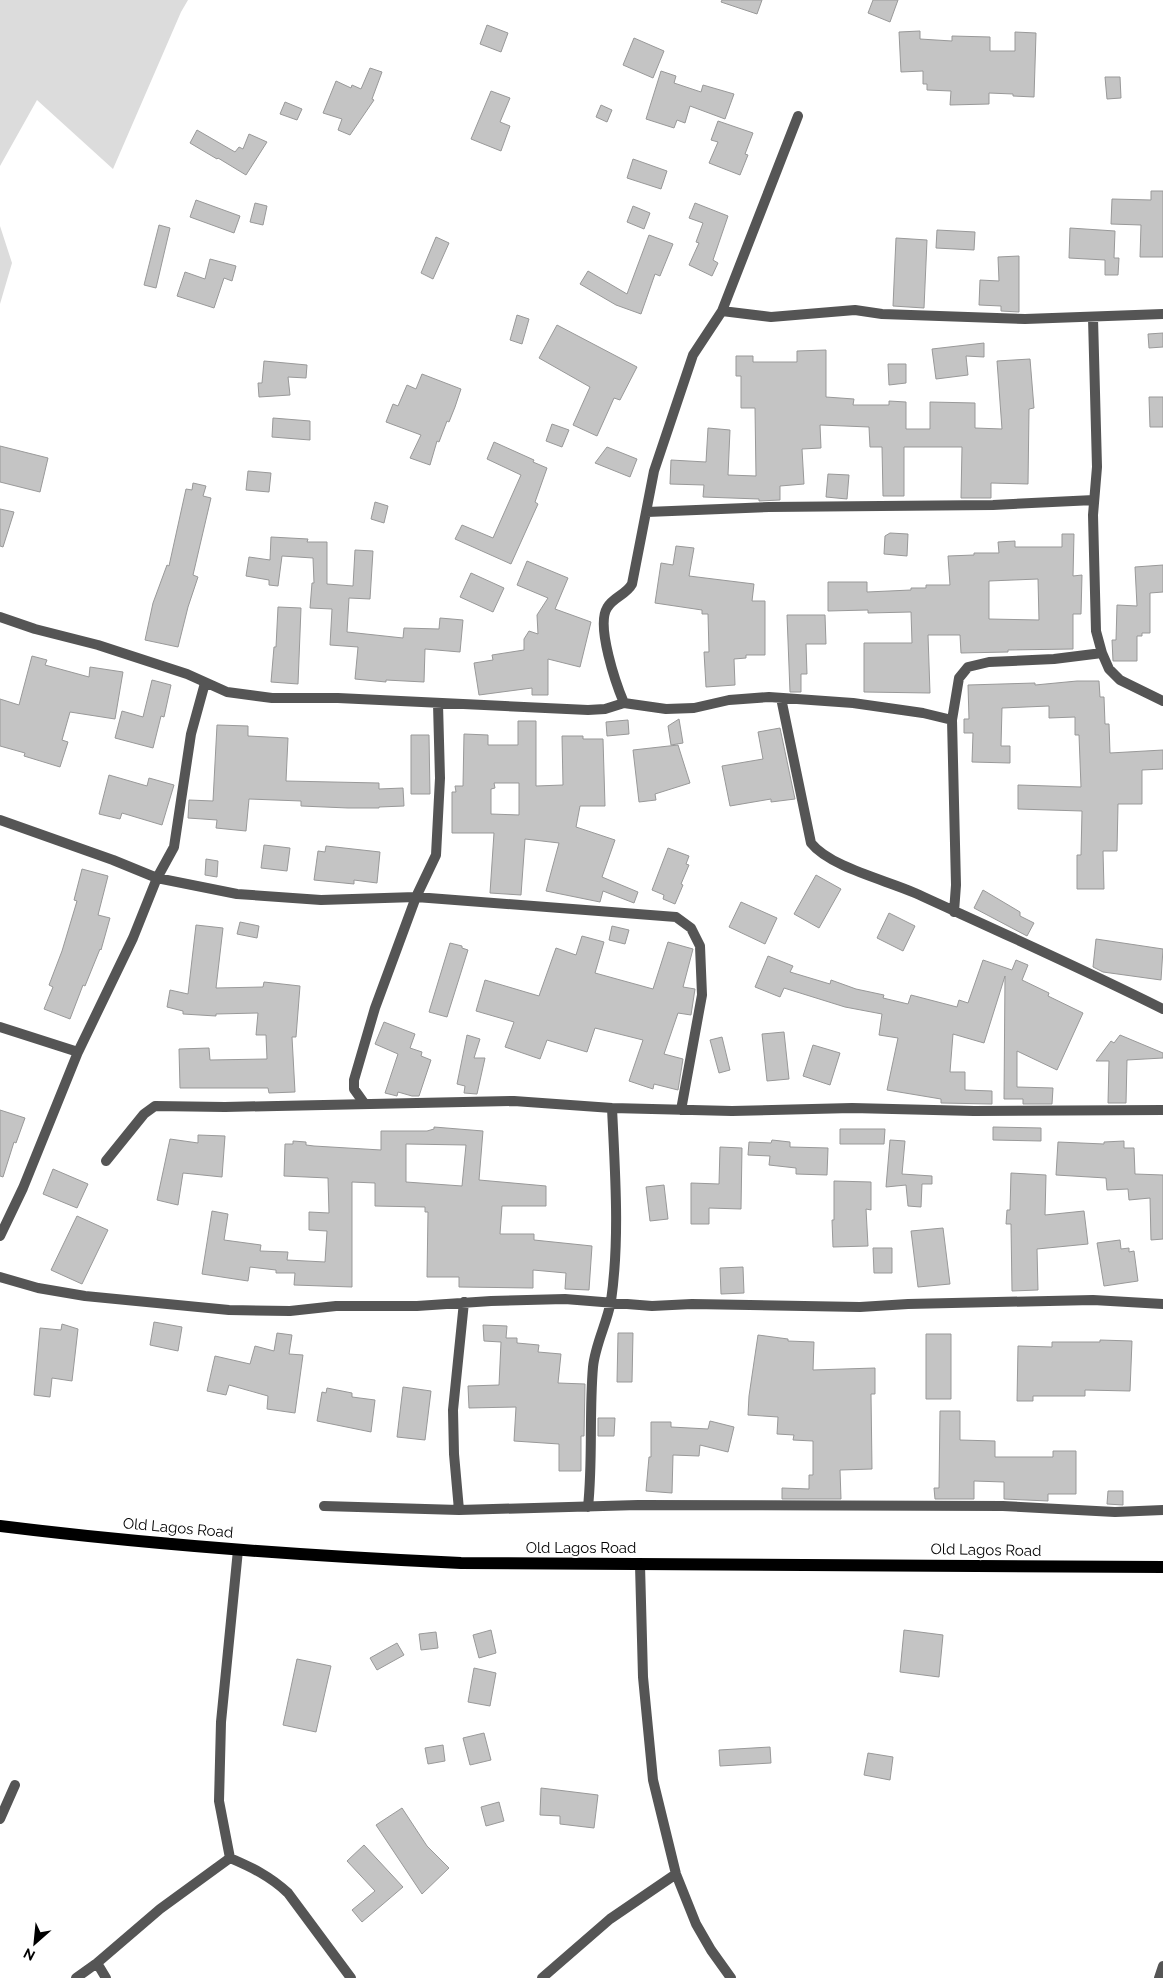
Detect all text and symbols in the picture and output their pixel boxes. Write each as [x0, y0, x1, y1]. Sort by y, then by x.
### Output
street label: Old Lagos Road [122, 1514, 234, 1542]
street label: Old Lagos Road [526, 1539, 636, 1557]
street label: Old Lagos Road [931, 1540, 1041, 1560]
north arrow [10, 1918, 60, 1968]
text: N [21, 1945, 37, 1964]

